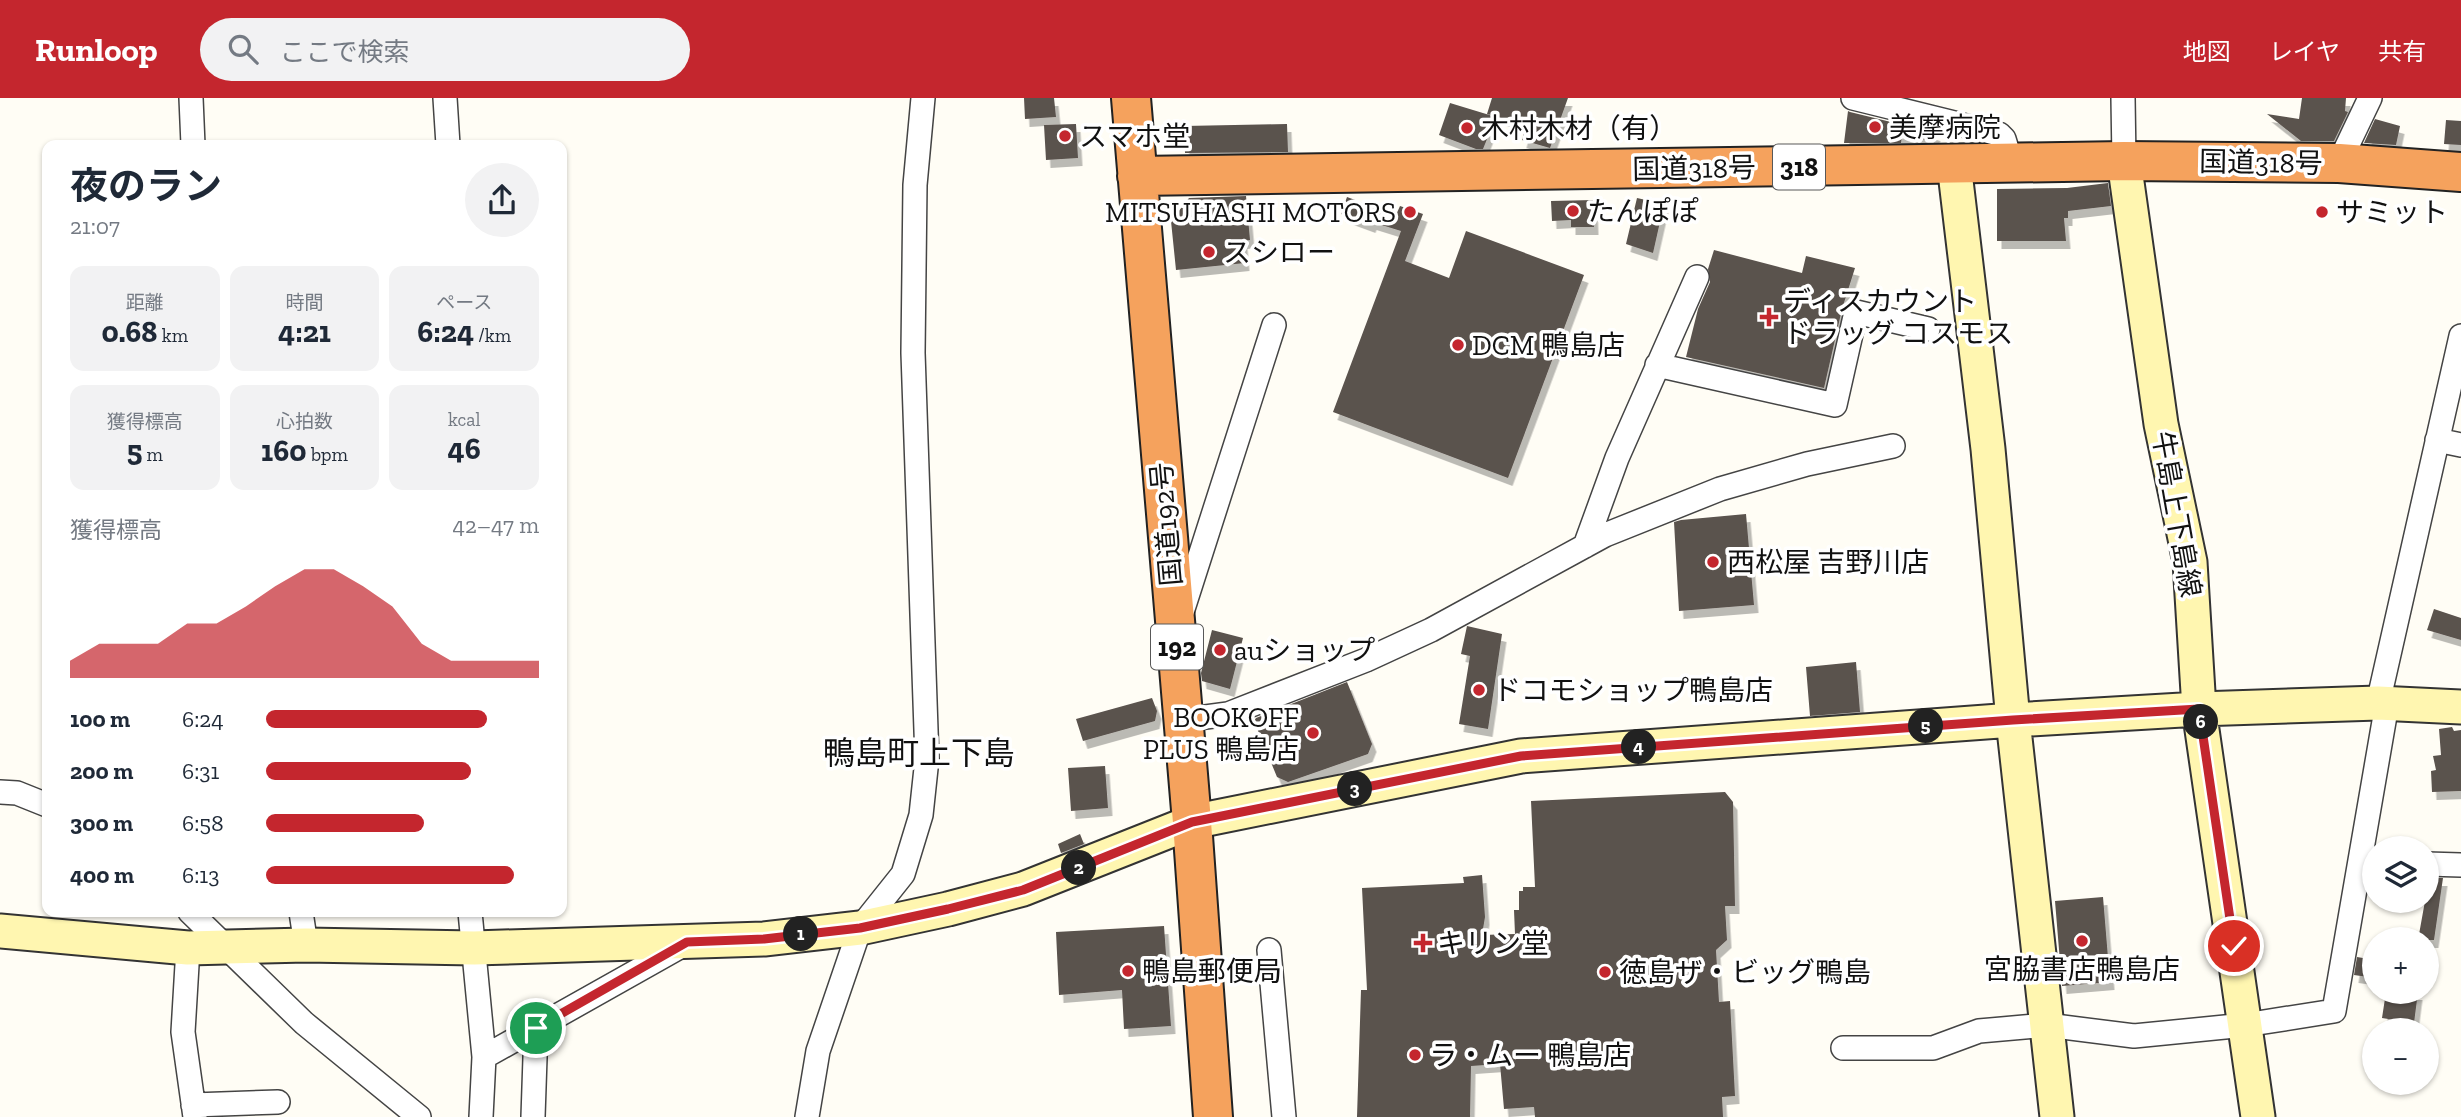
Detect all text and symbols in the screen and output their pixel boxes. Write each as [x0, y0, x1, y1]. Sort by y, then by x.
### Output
search box [200, 18, 690, 81]
text: Runloop [35, 30, 158, 69]
icon: search [224, 30, 262, 68]
text: ここで検索 [280, 36, 410, 68]
text: 地図 [2183, 37, 2231, 66]
text: レイヤ [2269, 37, 2340, 66]
text: 共有 [2378, 37, 2426, 66]
place label: 美摩病院 [1889, 111, 2001, 144]
place label: 木村木材（有） [1481, 112, 1677, 145]
marker: 美摩病院 [1867, 119, 1883, 135]
place label: スマホ堂 [1079, 120, 1190, 153]
marker: 木村木材（有） [1459, 120, 1475, 136]
marker: スマホ堂 [1057, 128, 1073, 144]
road number: 318 [1773, 144, 1825, 190]
street label: 国道318号 [2199, 145, 2323, 180]
street label: 国道318号 [1632, 151, 1756, 186]
text: 夜のラン [70, 163, 222, 209]
button: share [465, 163, 539, 237]
place label: たんぽぽ [1587, 195, 1699, 228]
place label: MITSUHASHI MOTORS [1105, 196, 1396, 229]
place label: サミット [2336, 196, 2448, 229]
marker: たんぽぽ [1565, 203, 1581, 219]
marker: MITSUHASHI MOTORS [1402, 204, 1418, 220]
marker: サミット [2314, 204, 2330, 220]
text: 21:07 [70, 212, 120, 240]
place label: スシロー [1223, 236, 1335, 269]
marker: スシロー [1201, 244, 1217, 260]
place label: ディスカウント ドラッグ コスモス [1783, 285, 2013, 350]
text: 距離 [126, 291, 164, 314]
text: 時間 [285, 291, 324, 314]
text: ペース [436, 291, 492, 314]
marker: ディスカウント ドラッグ コスモス [1761, 309, 1777, 325]
text: 0.68 [102, 314, 158, 350]
text: 4:21 [278, 314, 331, 350]
text: 6:24 [417, 314, 474, 350]
text: km [158, 324, 188, 347]
text: /km [474, 324, 511, 347]
place label: DCM 鴨島店 [1472, 329, 1625, 362]
marker: DCM 鴨島店 [1450, 337, 1466, 353]
text: kcal [448, 408, 480, 431]
text: 獲得標高 [107, 410, 183, 433]
text: 心拍数 [276, 410, 333, 433]
street label: 牛島上下島線 [2146, 428, 2207, 600]
text: 46 [448, 431, 481, 467]
text: 5 [127, 433, 142, 469]
text: 160 [261, 433, 307, 469]
text: m [142, 443, 163, 466]
text: bpm [307, 443, 348, 466]
street label: 国道192号 [1145, 461, 1188, 587]
text: 42–47 m [452, 511, 539, 539]
text: 獲得標高 [70, 516, 162, 544]
place label: 西松屋 吉野川店 [1727, 546, 1929, 579]
marker: 西松屋 吉野川店 [1705, 554, 1721, 570]
road number: 192 [1151, 624, 1203, 670]
place label: auショップ [1234, 634, 1375, 667]
marker: auショップ [1212, 642, 1228, 658]
place label: ドコモショップ鴨島店 [1493, 674, 1773, 707]
marker: ドコモショップ鴨島店 [1471, 682, 1487, 698]
place label: BOOKOFF PLUS 鴨島店 [1143, 701, 1299, 766]
pin: 6 [2184, 704, 2218, 740]
text: 100 m [70, 705, 130, 733]
text: 6:24 [182, 705, 224, 733]
pin: 5 [1909, 708, 1944, 744]
text: 6 [2195, 710, 2206, 733]
text: 5 [1921, 714, 1930, 737]
marker: BOOKOFF PLUS 鴨島店 [1305, 725, 1321, 741]
pin: 4 [1622, 730, 1656, 764]
district label: 鴨島町上下島 [823, 734, 1015, 772]
text: 4 [1633, 735, 1644, 758]
text: 200 m [70, 757, 133, 785]
text: 6:31 [182, 757, 219, 785]
pin: 3 [1338, 772, 1372, 806]
text: 3 [1349, 777, 1360, 800]
text: 300 m [70, 809, 133, 837]
text: 6:58 [182, 809, 224, 837]
map controls [2362, 836, 2439, 1095]
button: layers [2362, 836, 2439, 913]
pin: 2 [1062, 850, 1096, 886]
text: 2 [1073, 856, 1084, 879]
text: 400 m [70, 861, 134, 889]
text: 6:13 [182, 861, 219, 889]
pin: 1 [784, 916, 818, 952]
pin [2204, 916, 2264, 976]
text: 1 [797, 922, 804, 945]
place label: キリン堂 [1437, 927, 1549, 960]
icon: check [2215, 927, 2253, 965]
button: + [2362, 927, 2439, 1004]
marker: 宮脇書店鴨島店 [2074, 933, 2090, 949]
marker: キリン堂 [1415, 935, 1431, 951]
place label: 宮脇書店鴨島店 [1984, 953, 2180, 986]
place label: 鴨島郵便局 [1142, 955, 1282, 988]
place label: 徳島ザ・ビッグ鴨島 [1619, 956, 1871, 989]
marker: 鴨島郵便局 [1120, 963, 1136, 979]
marker: 徳島ザ・ビッグ鴨島 [1597, 964, 1613, 980]
pin [506, 998, 566, 1058]
icon: arrive [517, 1009, 555, 1047]
button: − [2362, 1018, 2439, 1095]
place label: ラ・ムー 鴨島店 [1429, 1039, 1631, 1072]
marker: ラ・ムー 鴨島店 [1407, 1047, 1423, 1063]

